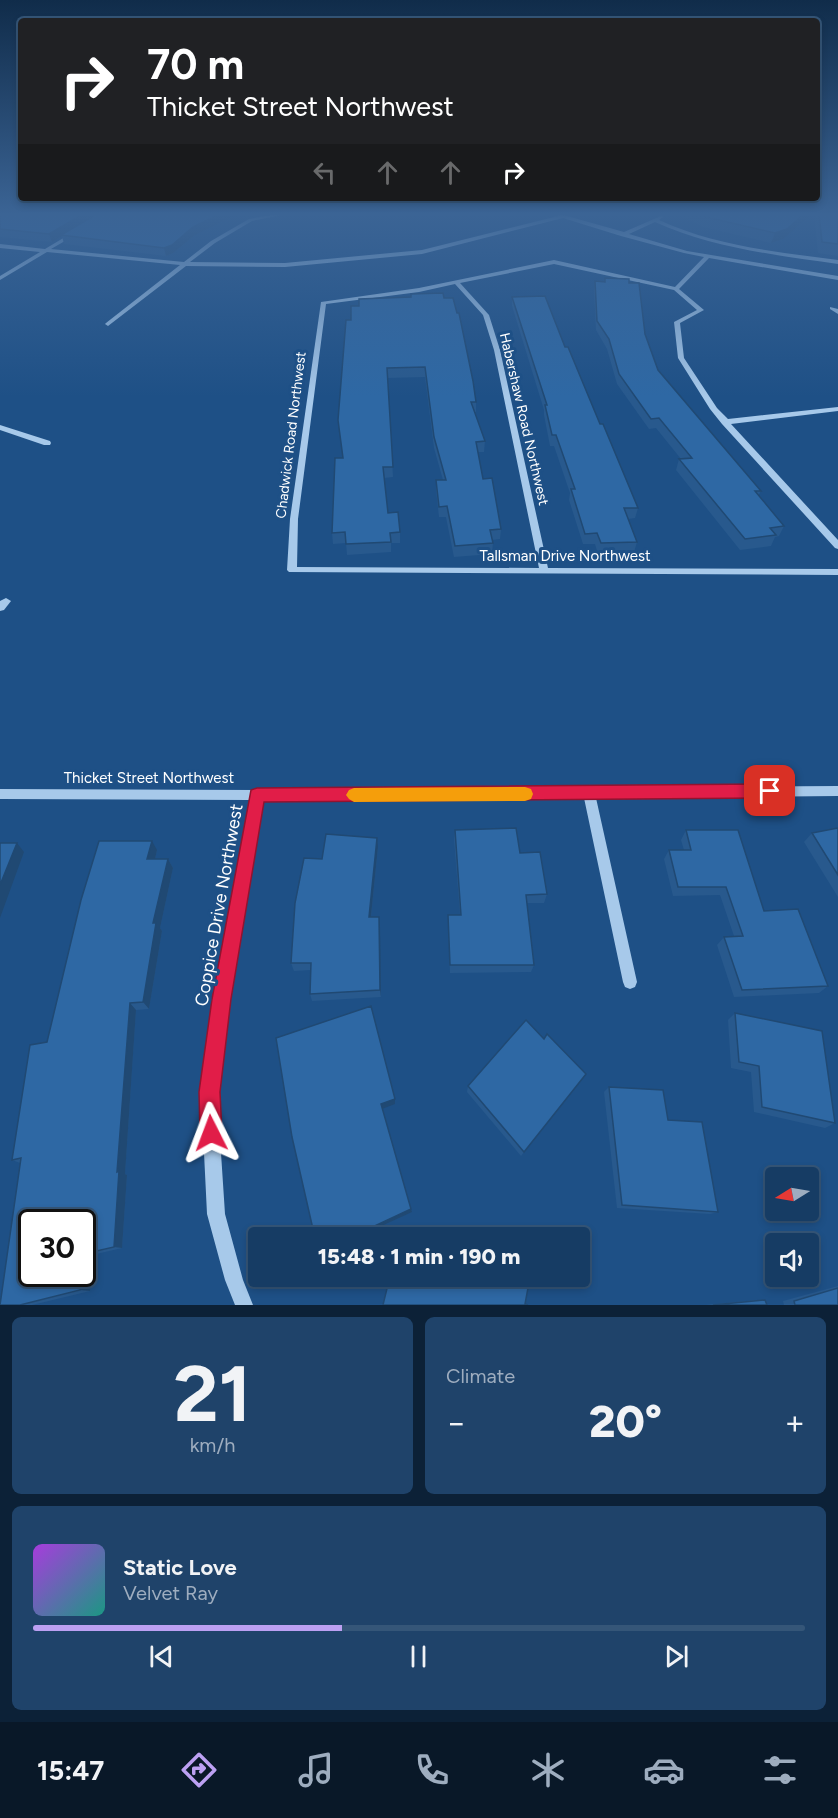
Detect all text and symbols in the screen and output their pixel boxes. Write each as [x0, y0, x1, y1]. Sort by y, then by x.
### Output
text: 70 m [147, 39, 244, 90]
icon: right [48, 42, 126, 120]
text: Thicket Street Northwest [147, 90, 454, 123]
icon: left [308, 156, 341, 189]
icon: ahead [371, 156, 404, 189]
icon: ahead [434, 156, 467, 189]
icon: right [497, 156, 530, 189]
street label: Habershaw Road Northwest [496, 331, 552, 507]
street label: Chadwick Road Northwest [272, 351, 310, 519]
street label: Tallsman Drive Northwest [479, 547, 651, 565]
pin [744, 765, 795, 816]
street label: Thicket Street Northwest [64, 769, 235, 787]
icon: arrive [753, 774, 786, 807]
street label: Coppice Drive Northwest [190, 802, 248, 1008]
position arrow [179, 1101, 243, 1165]
north arrow [765, 1167, 819, 1221]
map controls [765, 1167, 819, 1287]
speed limit sign: 30 [18, 1209, 96, 1287]
button: sound [765, 1233, 819, 1287]
text: 15:48 · 1 min · 190 m [318, 1243, 520, 1270]
text: 21 [173, 1347, 252, 1441]
text: Climate [446, 1364, 515, 1388]
text: 20° [589, 1394, 662, 1448]
text: − [446, 1403, 467, 1442]
text: + [784, 1403, 805, 1442]
text: km/h [190, 1433, 235, 1457]
text: Static Love [123, 1554, 237, 1581]
text: Velvet Ray [123, 1581, 218, 1605]
icon: previous [145, 1640, 178, 1673]
icon: pause [402, 1640, 435, 1673]
icon: next [660, 1640, 693, 1673]
icon: directions [178, 1749, 220, 1791]
icon: music [295, 1749, 337, 1791]
icon: phone [411, 1749, 453, 1791]
icon: climate [527, 1749, 569, 1791]
icon: car [643, 1749, 685, 1791]
icon: filters [759, 1749, 801, 1791]
text: 15:47 [37, 1754, 104, 1787]

